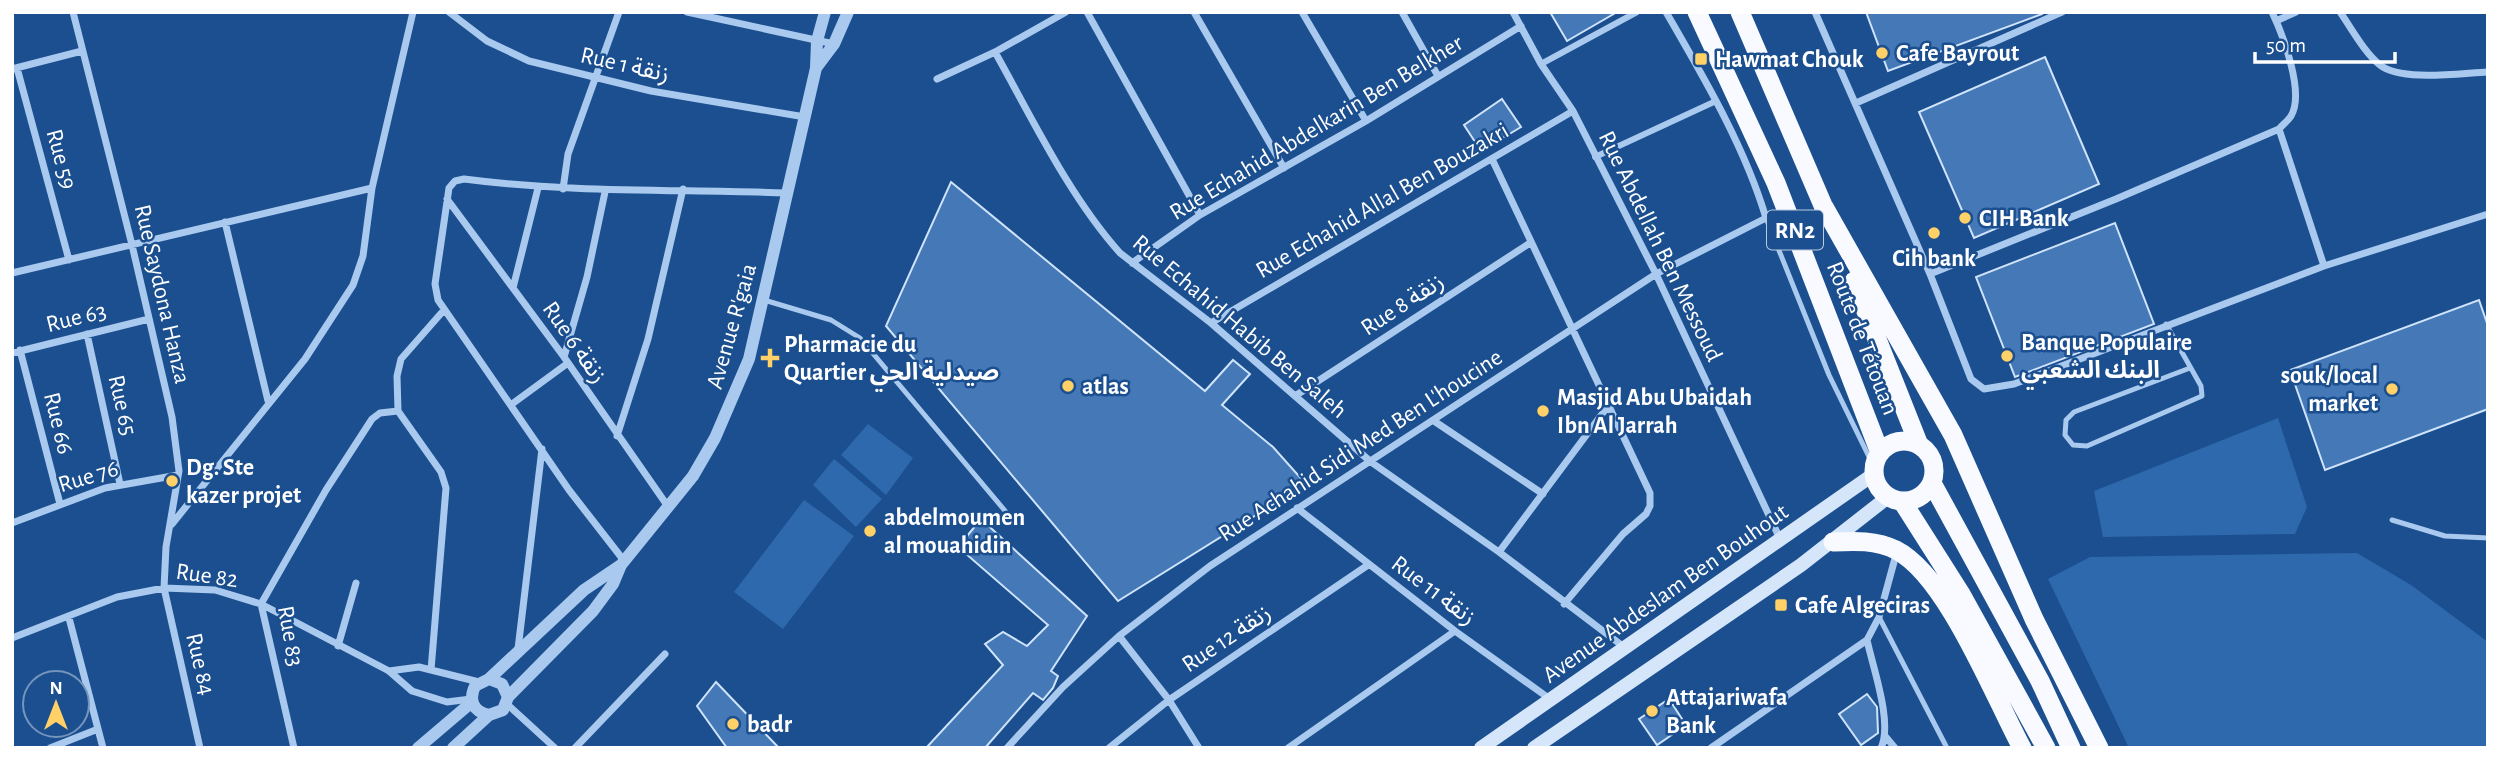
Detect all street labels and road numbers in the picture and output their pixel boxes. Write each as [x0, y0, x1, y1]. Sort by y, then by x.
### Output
street label: Rue Echahid Abdelkarin Ben Belkher [1166, 31, 1467, 225]
street label: Rue 1 زنقة [578, 43, 672, 88]
street label: Rue Echahid Allal Ben Bouzakri [1252, 119, 1513, 283]
street label: Rue 59 [41, 126, 81, 192]
street label: Rue Abdellah Ben Messoud [1594, 128, 1726, 365]
street label: Rue Saydona Hanza [130, 202, 194, 386]
road number: RN2 [1767, 210, 1823, 249]
street label: Rue Echahid Habib Ben Saleh [1128, 230, 1351, 423]
street label: Route de Tétouan [1822, 258, 1902, 418]
street label: Avenue R'gaia [703, 261, 761, 392]
street label: Rue 8 زنقة [1357, 269, 1449, 341]
street label: Rue 6 زنقة [537, 297, 611, 388]
street label: Rue 63 [44, 299, 109, 337]
street label: Rue Achahid Sidi Med Ben L'houcine [1214, 345, 1507, 547]
street label: Rue 65 [103, 373, 141, 438]
street label: Rue 66 [39, 390, 77, 457]
street label: Rue 76 [55, 457, 121, 497]
street label: Avenue Abdeslam Ben Bouhout [1539, 500, 1793, 688]
street label: Rue 11 زنقة [1386, 552, 1480, 631]
street label: Rue 82 [174, 560, 239, 592]
street label: Rue 12 زنقة [1178, 601, 1276, 678]
street label: Rue 83 [273, 604, 307, 668]
street label: Rue 84 [181, 631, 219, 698]

